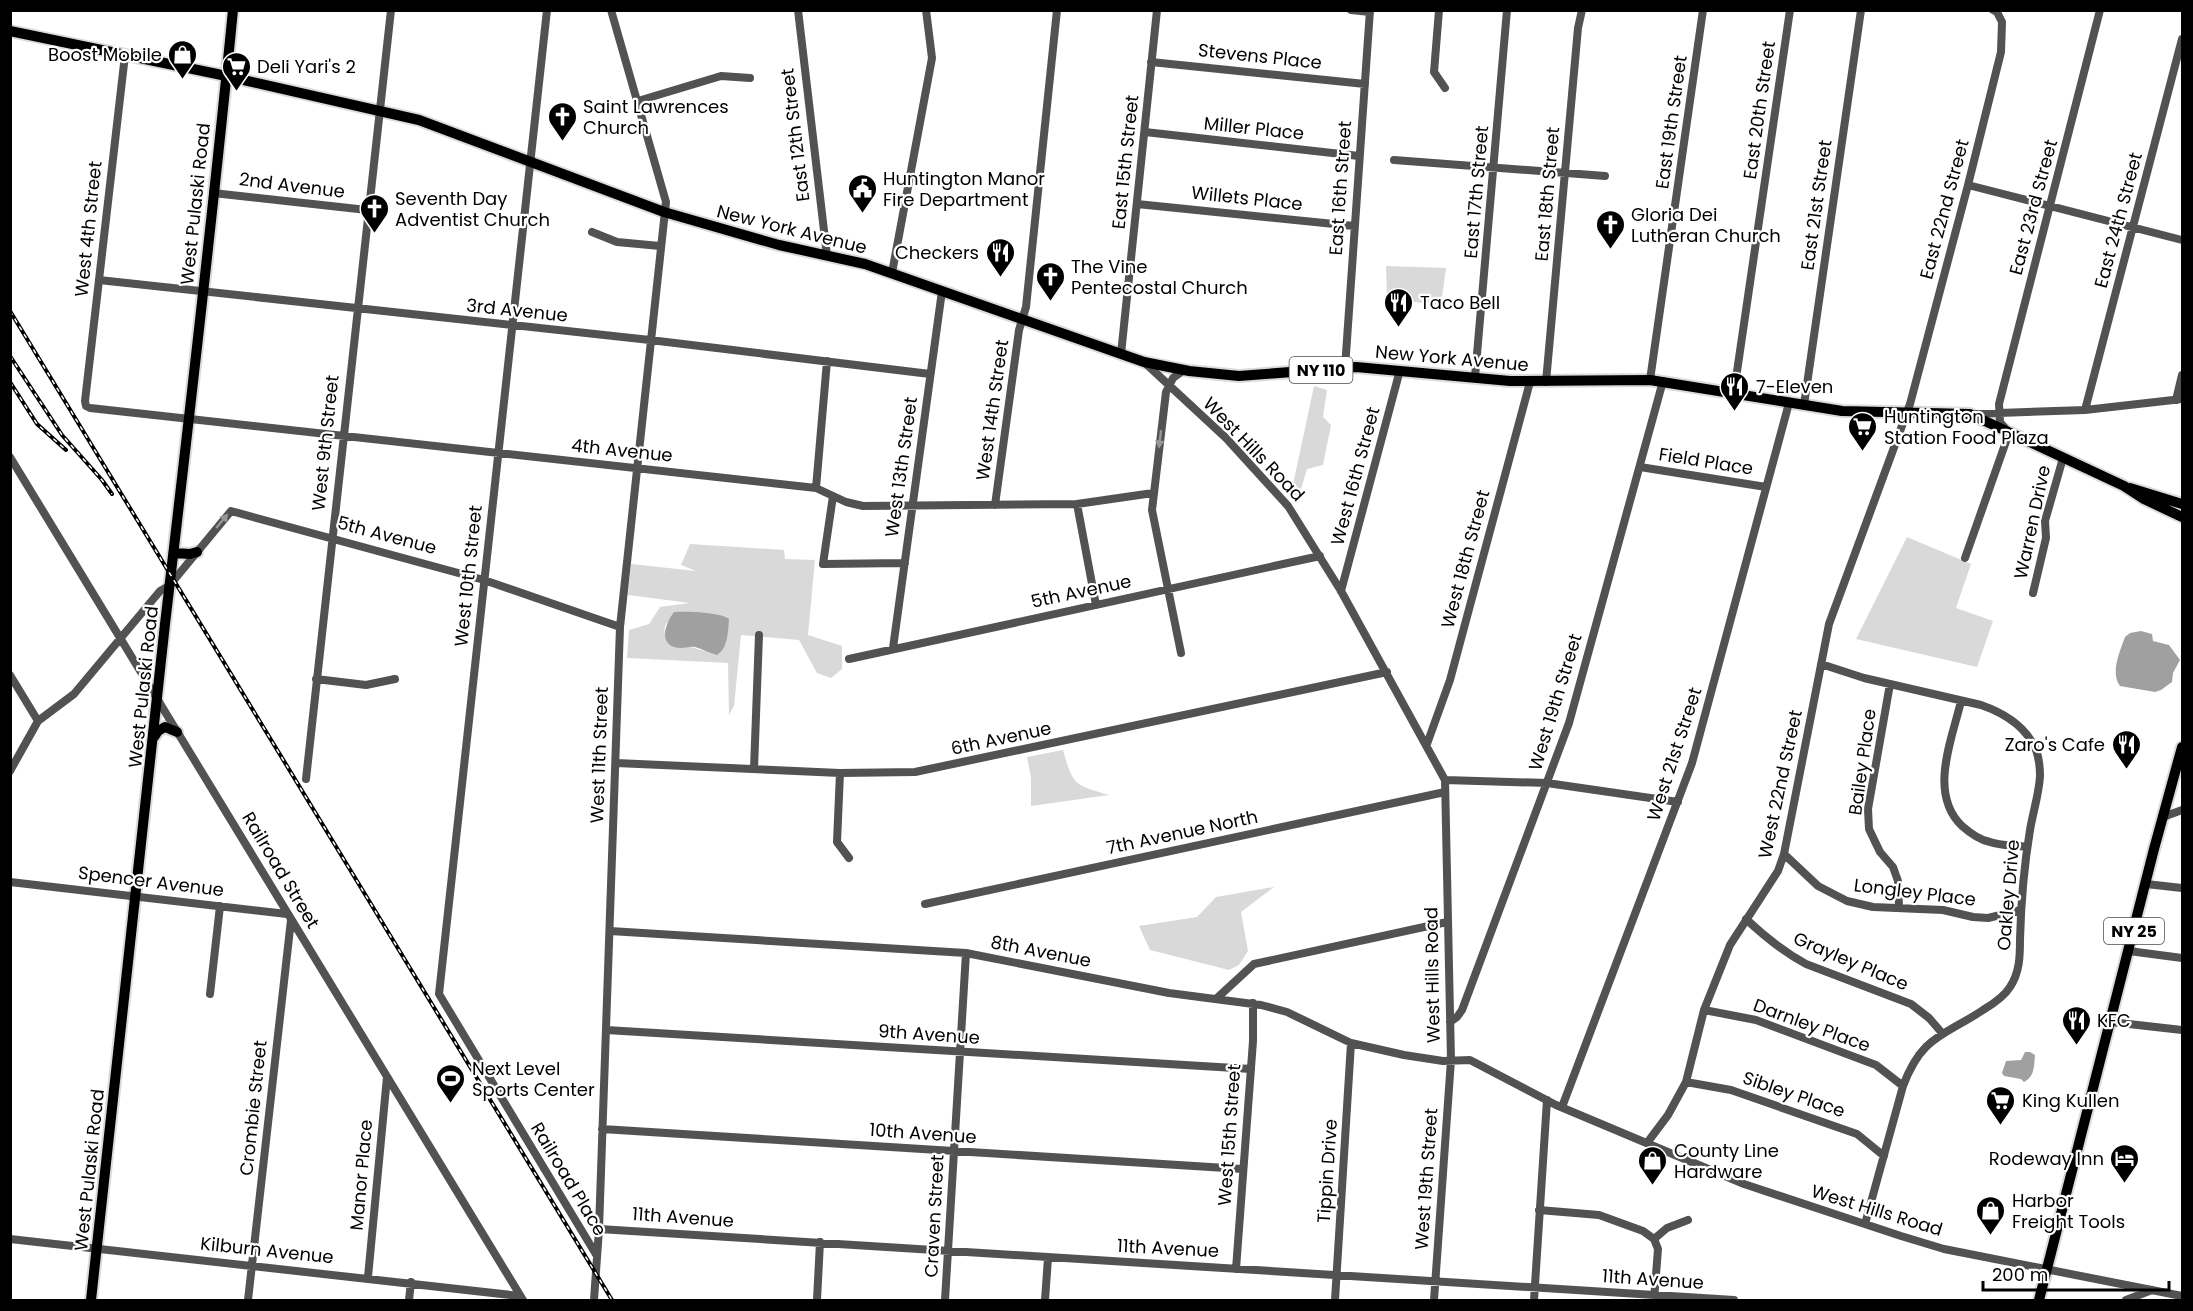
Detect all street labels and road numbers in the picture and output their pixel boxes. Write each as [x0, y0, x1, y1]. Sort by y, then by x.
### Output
street label: Stevens Place [1197, 37, 1323, 75]
street label: East 20th Street [1737, 39, 1781, 181]
street label: East 19th Street [1649, 53, 1693, 191]
street label: East 12th Street [774, 67, 816, 203]
street label: East 15th Street [1106, 94, 1144, 230]
street label: Miller Place [1203, 110, 1305, 146]
street label: East 16th Street [1323, 120, 1357, 256]
street label: West Pulaski Road [174, 122, 216, 286]
street label: East 17th Street [1458, 125, 1494, 259]
street label: East 18th Street [1529, 126, 1565, 262]
street label: East 22nd Street [1913, 136, 1975, 282]
street label: East 23rd Street [2003, 136, 2063, 278]
street label: East 21st Street [1794, 138, 1838, 272]
street label: East 24th Street [2088, 149, 2148, 291]
street label: West 4th Street [68, 160, 108, 298]
street label: 2nd Avenue [238, 166, 346, 204]
street label: Willets Place [1190, 180, 1304, 216]
street label: New York Avenue [714, 198, 870, 260]
street label: 3rd Avenue [465, 292, 569, 328]
street label: West 14th Street [970, 338, 1014, 482]
street label: New York Avenue [1374, 339, 1530, 377]
road number: NY 110 [1290, 357, 1352, 383]
street label: West 9th Street [305, 374, 345, 512]
street label: West Hills Road [1198, 391, 1310, 507]
street label: West 13th Street [879, 395, 923, 539]
street label: West 16th Street [1325, 404, 1385, 548]
street label: 4th Avenue [570, 432, 674, 468]
street label: Field Place [1657, 441, 1755, 481]
street label: Warren Drive [2008, 463, 2056, 581]
street label: West 18th Street [1435, 487, 1495, 631]
street label: West 10th Street [448, 504, 488, 648]
street label: 5th Avenue [335, 510, 439, 560]
street label: 5th Avenue [1029, 568, 1133, 614]
street label: West Pulaski Road [122, 605, 164, 769]
street label: West 19th Street [1522, 630, 1588, 774]
street label: West 21st Street [1641, 684, 1707, 824]
street label: West 11th Street [584, 686, 614, 824]
street label: West 22nd Street [1752, 707, 1808, 861]
street label: Bailey Place [1842, 707, 1882, 817]
street label: 6th Avenue [949, 715, 1053, 761]
street label: 7th Avenue North [1104, 804, 1260, 860]
street label: Railroad Street [236, 807, 326, 933]
street label: Oakley Drive [1991, 838, 2025, 952]
street label: Spencer Avenue [77, 860, 225, 902]
street label: Longley Place [1853, 872, 1977, 912]
street label: West Hills Road [1418, 907, 1446, 1043]
road number: NY 25 [2104, 918, 2164, 944]
street label: Grayley Place [1790, 926, 1912, 996]
street label: 8th Avenue [989, 929, 1093, 973]
street label: Darnley Place [1750, 992, 1874, 1058]
street label: 9th Avenue [877, 1018, 981, 1050]
street label: Crombie Street [233, 1039, 273, 1177]
street label: West 15th Street [1212, 1063, 1246, 1207]
street label: Sibley Place [1739, 1065, 1849, 1123]
street label: West Pulaski Road [68, 1088, 110, 1252]
street label: West 19th Street [1409, 1107, 1443, 1251]
street label: 10th Avenue [868, 1117, 978, 1149]
street label: Manor Place [344, 1118, 378, 1232]
street label: Railroad Place [525, 1118, 613, 1240]
street label: Tippin Drive [1311, 1118, 1343, 1224]
street label: Craven Street [918, 1154, 950, 1278]
street label: West Hills Road [1808, 1178, 1946, 1242]
street label: 11th Avenue [631, 1201, 735, 1233]
street label: Kilburn Avenue [199, 1231, 335, 1269]
street label: 11th Avenue [1116, 1233, 1220, 1263]
street label: 11th Avenue [1601, 1263, 1705, 1295]

